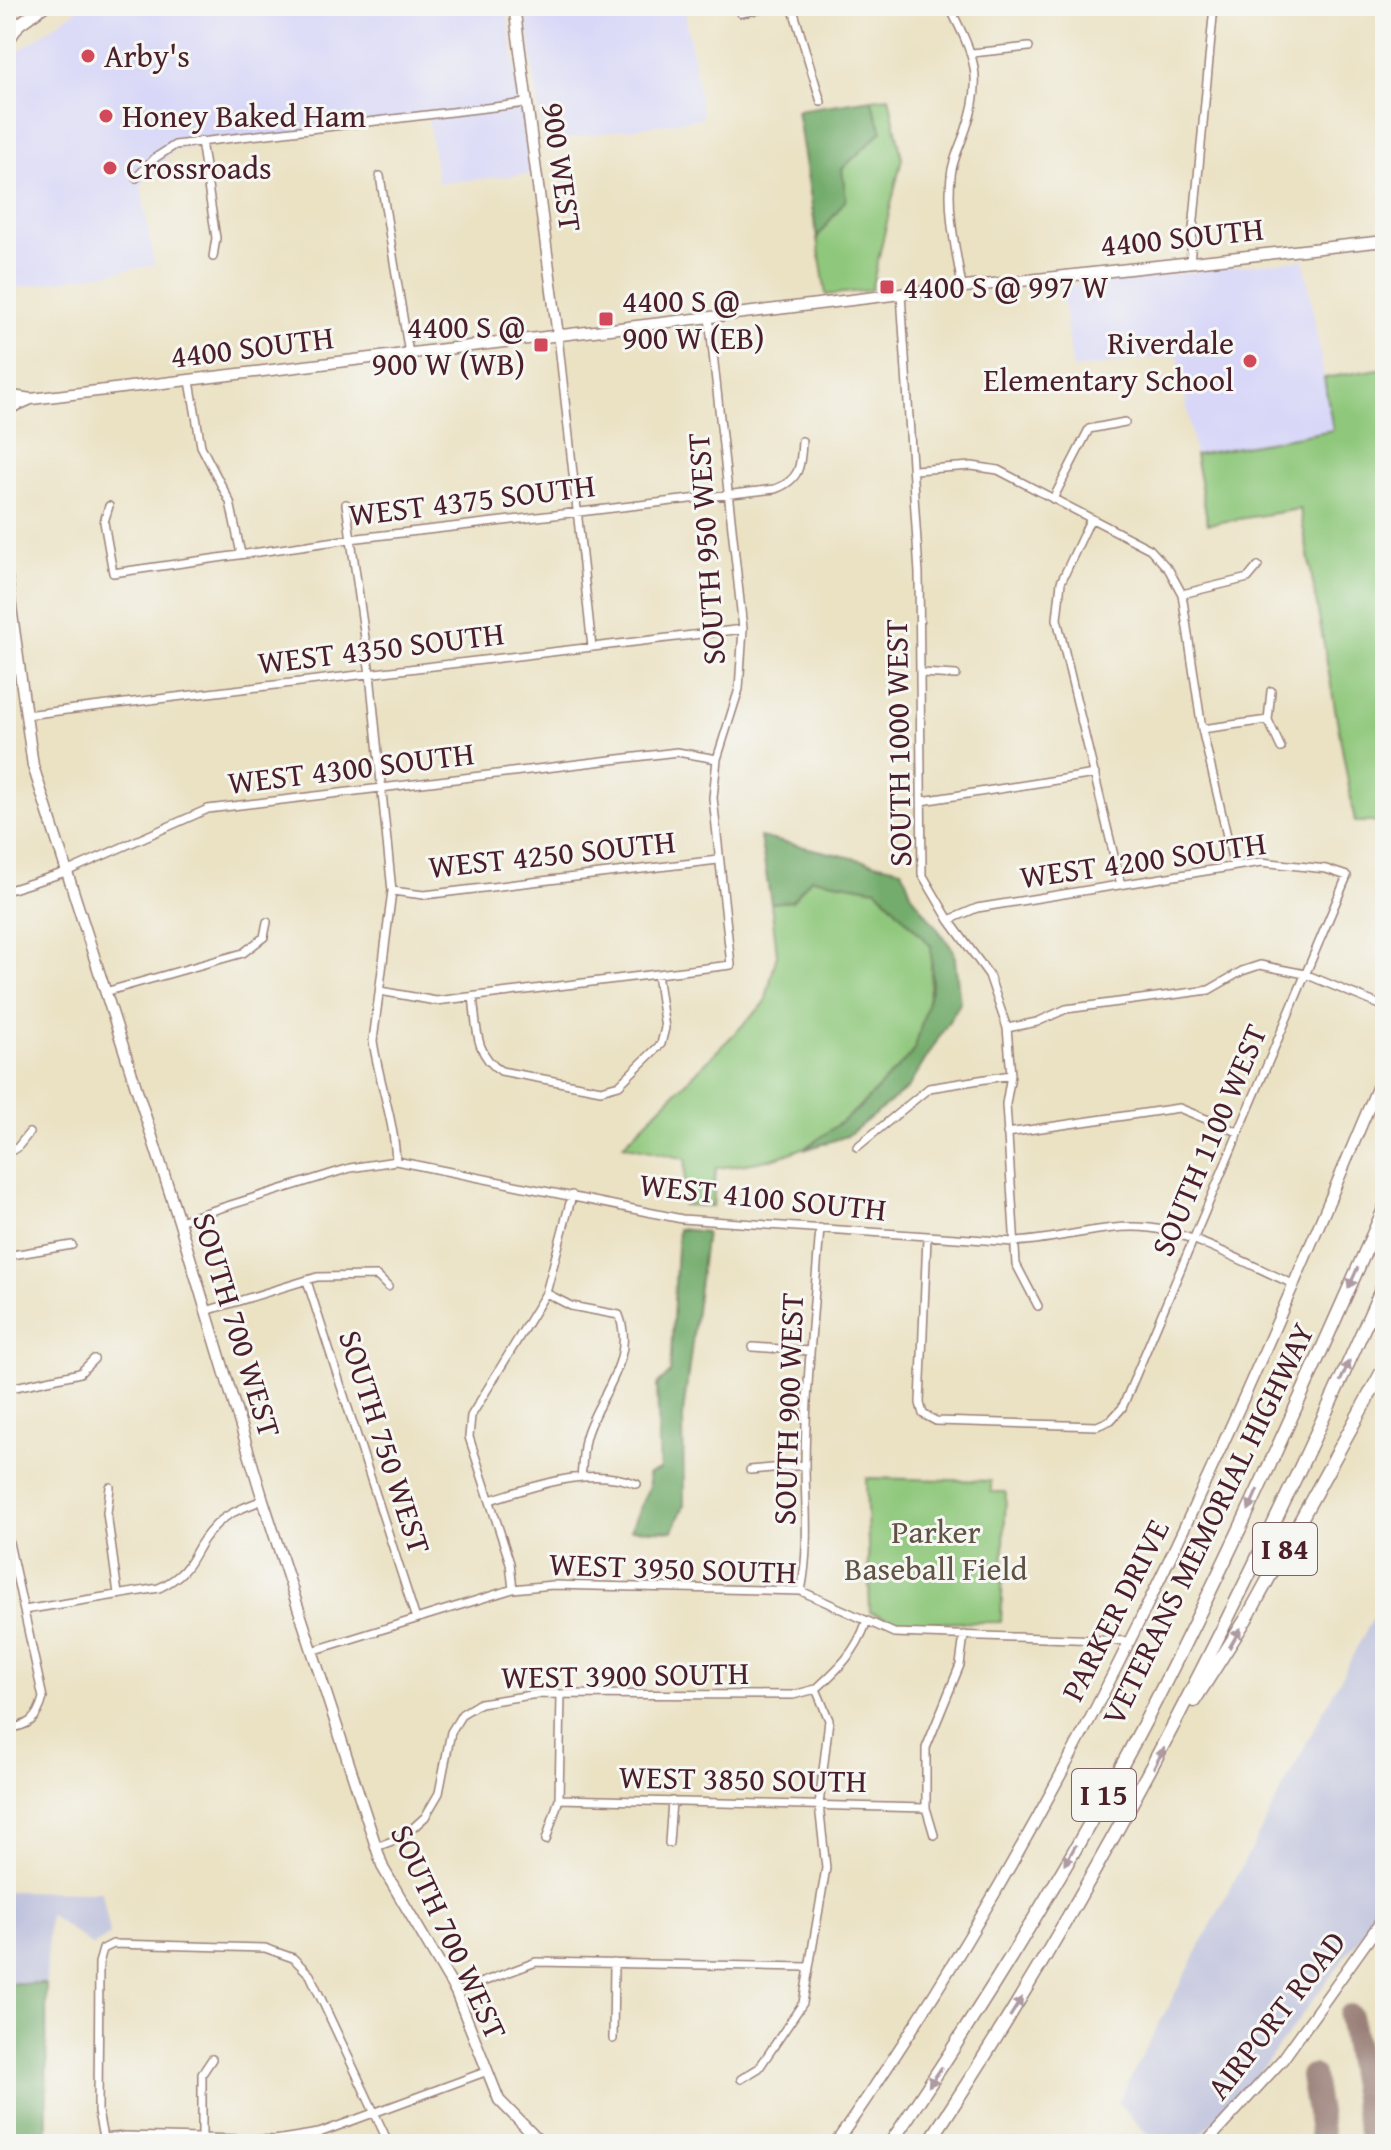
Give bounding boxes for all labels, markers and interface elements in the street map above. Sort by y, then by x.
place label: Arby's [104,32,190,79]
marker: Arby's [79,47,97,65]
place label: Honey Baked Ham [122,92,366,139]
street label: 900 WEST [530,99,595,235]
marker: Honey Baked Ham [97,107,115,125]
place label: Crossroads [126,144,272,191]
marker: Crossroads [101,159,119,177]
street label: 4400 SOUTH [1098,205,1266,268]
place label: 4400 S @ 997 W [903,263,1108,310]
place label: 4400 S @ 900 W (EB) [622,277,764,361]
marker: 4400 S @ 997 W [878,278,896,296]
place label: 4400 S @ 900 W (WB) [372,303,525,387]
marker: 4400 S @ 900 W (EB) [597,310,615,328]
street label: 4400 SOUTH [168,313,336,380]
place label: Riverdale Elementary School [983,319,1234,403]
marker: 4400 S @ 900 W (WB) [532,336,550,354]
marker: Riverdale Elementary School [1241,352,1259,370]
street label: SOUTH 950 WEST [674,431,737,667]
street label: WEST 4375 SOUTH [346,461,598,538]
street label: WEST 4350 SOUTH [255,609,507,686]
street label: SOUTH 1000 WEST [872,619,923,867]
street label: WEST 4300 SOUTH [225,729,477,806]
street label: WEST 4250 SOUTH [426,817,678,890]
street label: WEST 4200 SOUTH [1017,819,1269,900]
street label: SOUTH 1100 WEST [1138,1016,1279,1263]
street label: WEST 4100 SOUTH [637,1160,889,1233]
street label: SOUTH 700 WEST [181,1207,294,1443]
one-way arrow [1347,1266,1360,1290]
street label: SOUTH 900 WEST [760,1292,815,1526]
street label: VETERANS MEMORIAL HIGHWAY [1089,1314,1326,1733]
street label: SOUTH 750 WEST [327,1324,444,1560]
one-way arrow [1339,1360,1352,1383]
one-way arrow [1246,1488,1260,1511]
park label: Parker Baseball Field [844,1508,1028,1592]
street label: PARKER DRIVE [1049,1511,1181,1709]
road number: I 84 [1253,1523,1317,1575]
street label: WEST 3950 SOUTH [548,1540,798,1595]
one-way arrow [1228,1627,1242,1649]
street label: WEST 3900 SOUTH [501,1649,749,1700]
one-way arrow [1152,1746,1166,1769]
street label: WEST 3850 SOUTH [619,1753,867,1804]
road number: I 15 [1072,1769,1136,1821]
street label: SOUTH 700 WEST [379,1816,520,2047]
one-way arrow [1063,1844,1077,1866]
street label: AIRPORT ROAD [1195,1920,1357,2109]
one-way arrow [1008,1997,1023,2018]
one-way arrow [928,2067,943,2088]

